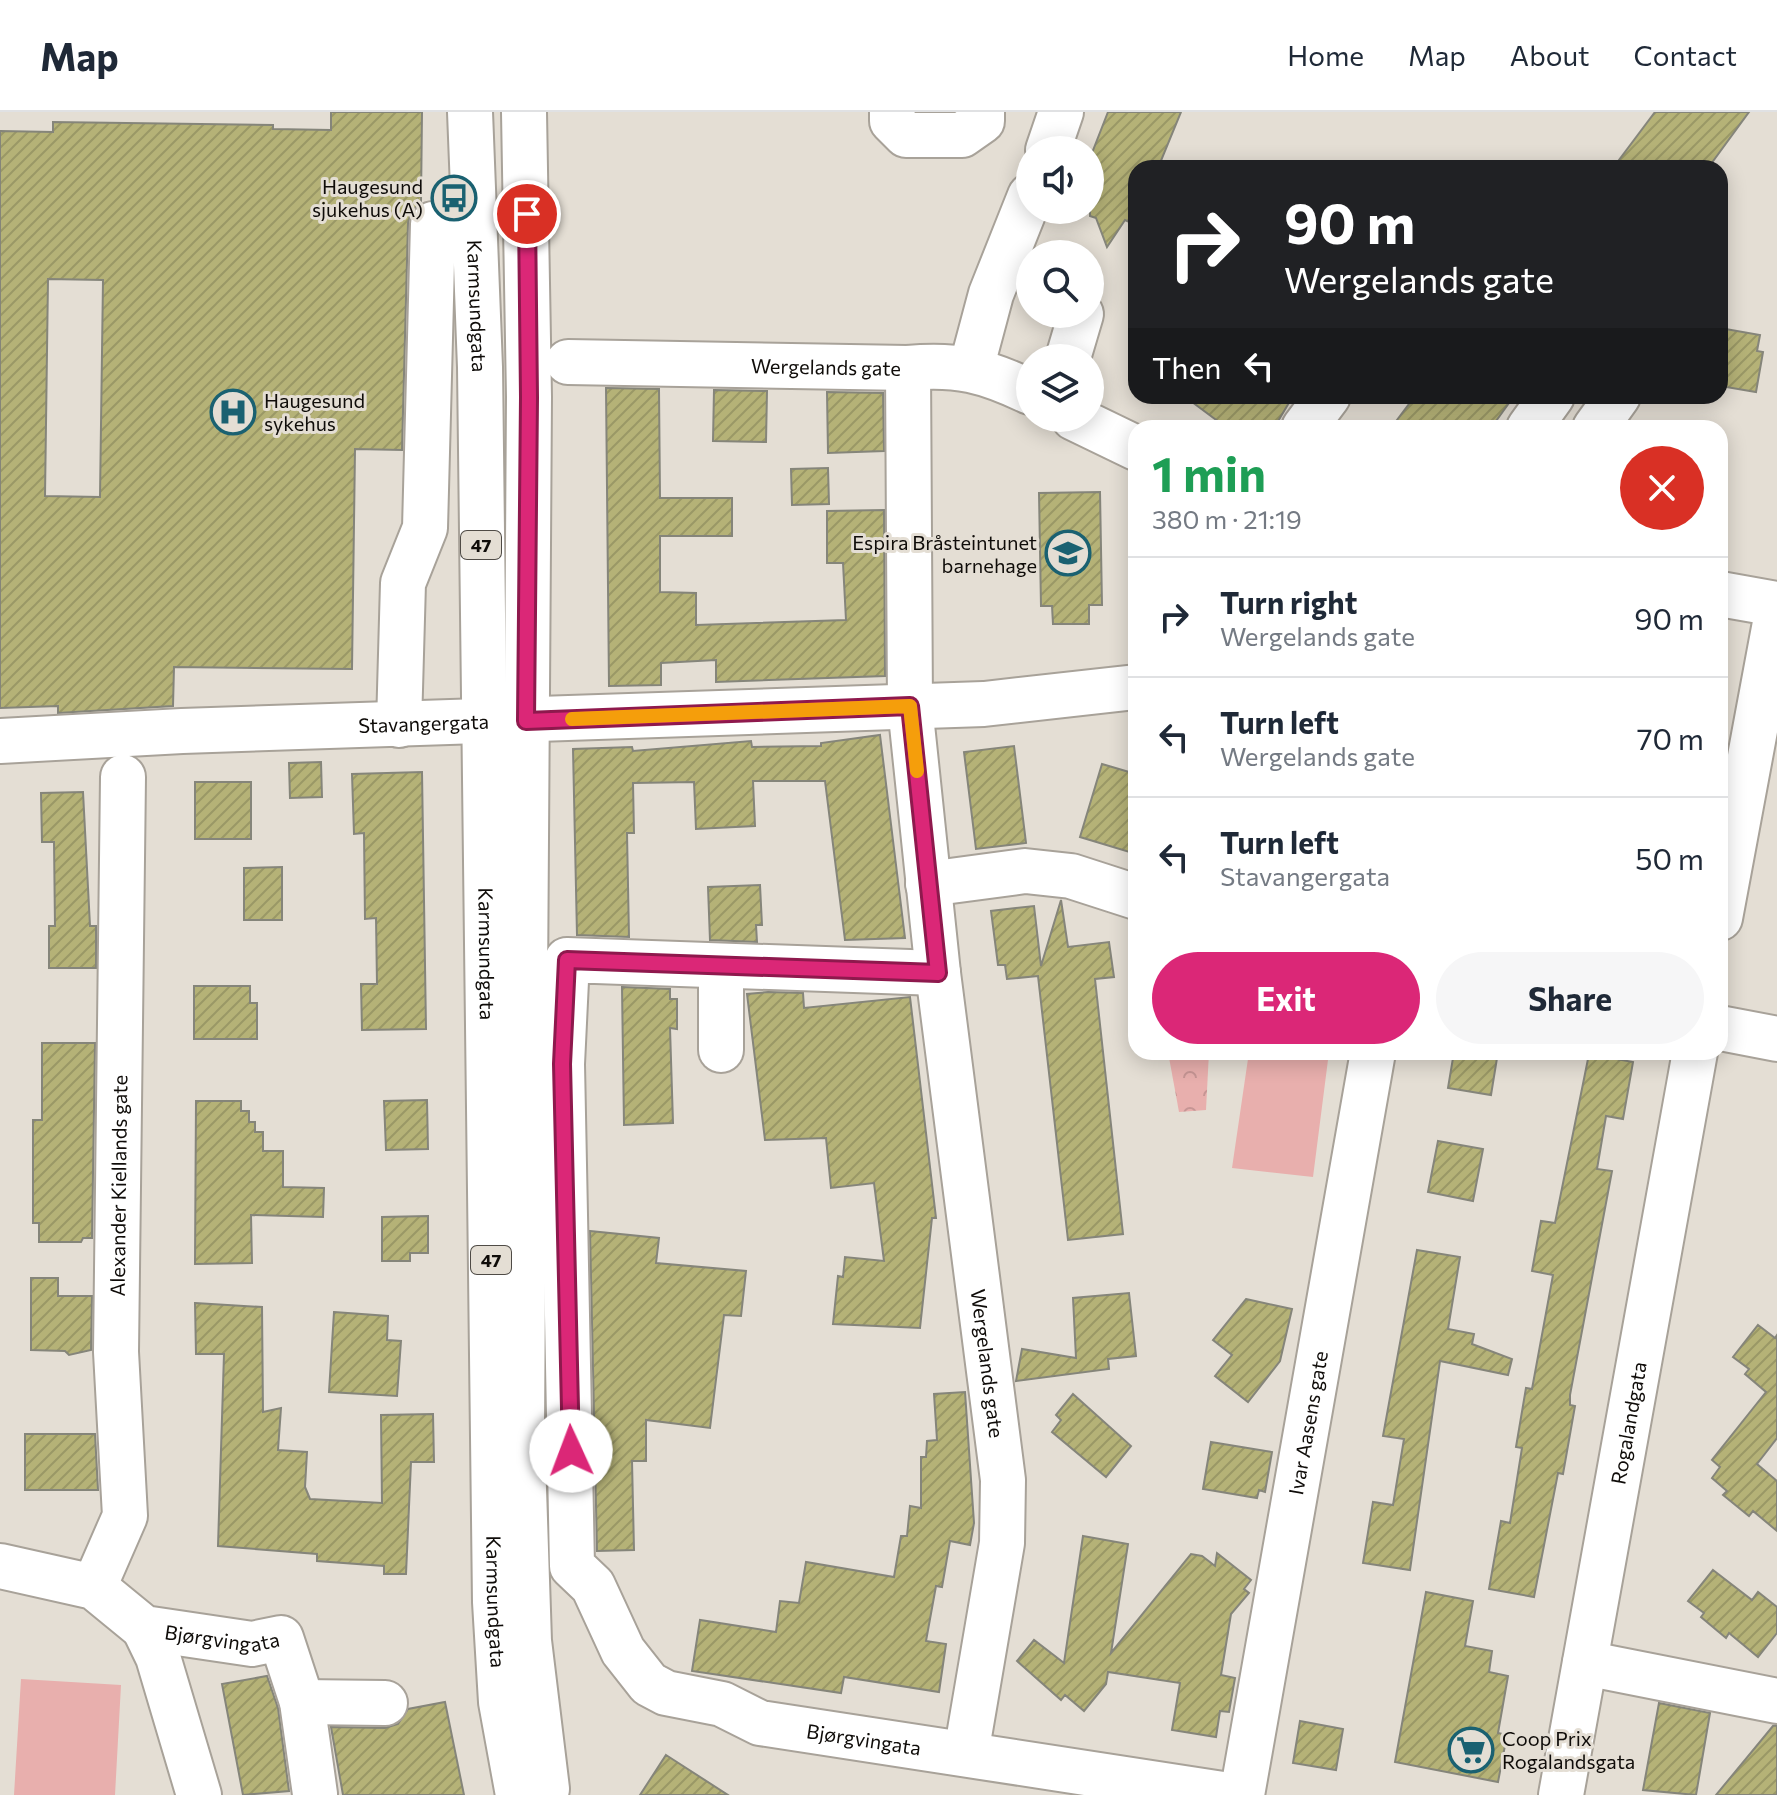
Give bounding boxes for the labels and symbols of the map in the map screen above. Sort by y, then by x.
place label: Haugesund sjukehus (A) [312,174,423,221]
bus stop icon: Haugesund sjukehus (A) [430,174,478,222]
pin [493,180,561,248]
street label: Karmsundgata [463,239,492,373]
street label: Wergelands gate [751,353,901,380]
hospital icon: Haugesund sykehus [209,388,257,436]
place label: Haugesund sykehus [264,388,365,435]
school or university icon: Espira Bråsteintunet barnehage [1044,529,1092,577]
place label: Espira Bråsteintunet barnehage [852,530,1037,577]
road number: 47 [461,531,501,559]
street label: Stavangergata [358,709,489,737]
street label: Karmsundgata [474,887,500,1020]
street label: Alexander Kiellands gate [105,1075,131,1297]
road number: 47 [471,1246,511,1274]
street label: Wergelands gate [967,1287,1009,1439]
street label: Ivar Aasens gate [1283,1349,1332,1497]
street label: Rogalandgata [1605,1360,1651,1486]
position arrow [529,1409,613,1493]
street label: Karmsundgata [482,1535,511,1669]
street label: Bjørgvingata [163,1619,281,1656]
street label: Bjørgvingata [805,1718,923,1760]
supermarket icon: Coop Prix Rogalandsgata [1447,1726,1495,1774]
place label: Coop Prix Rogalandsgata [1502,1726,1635,1773]

